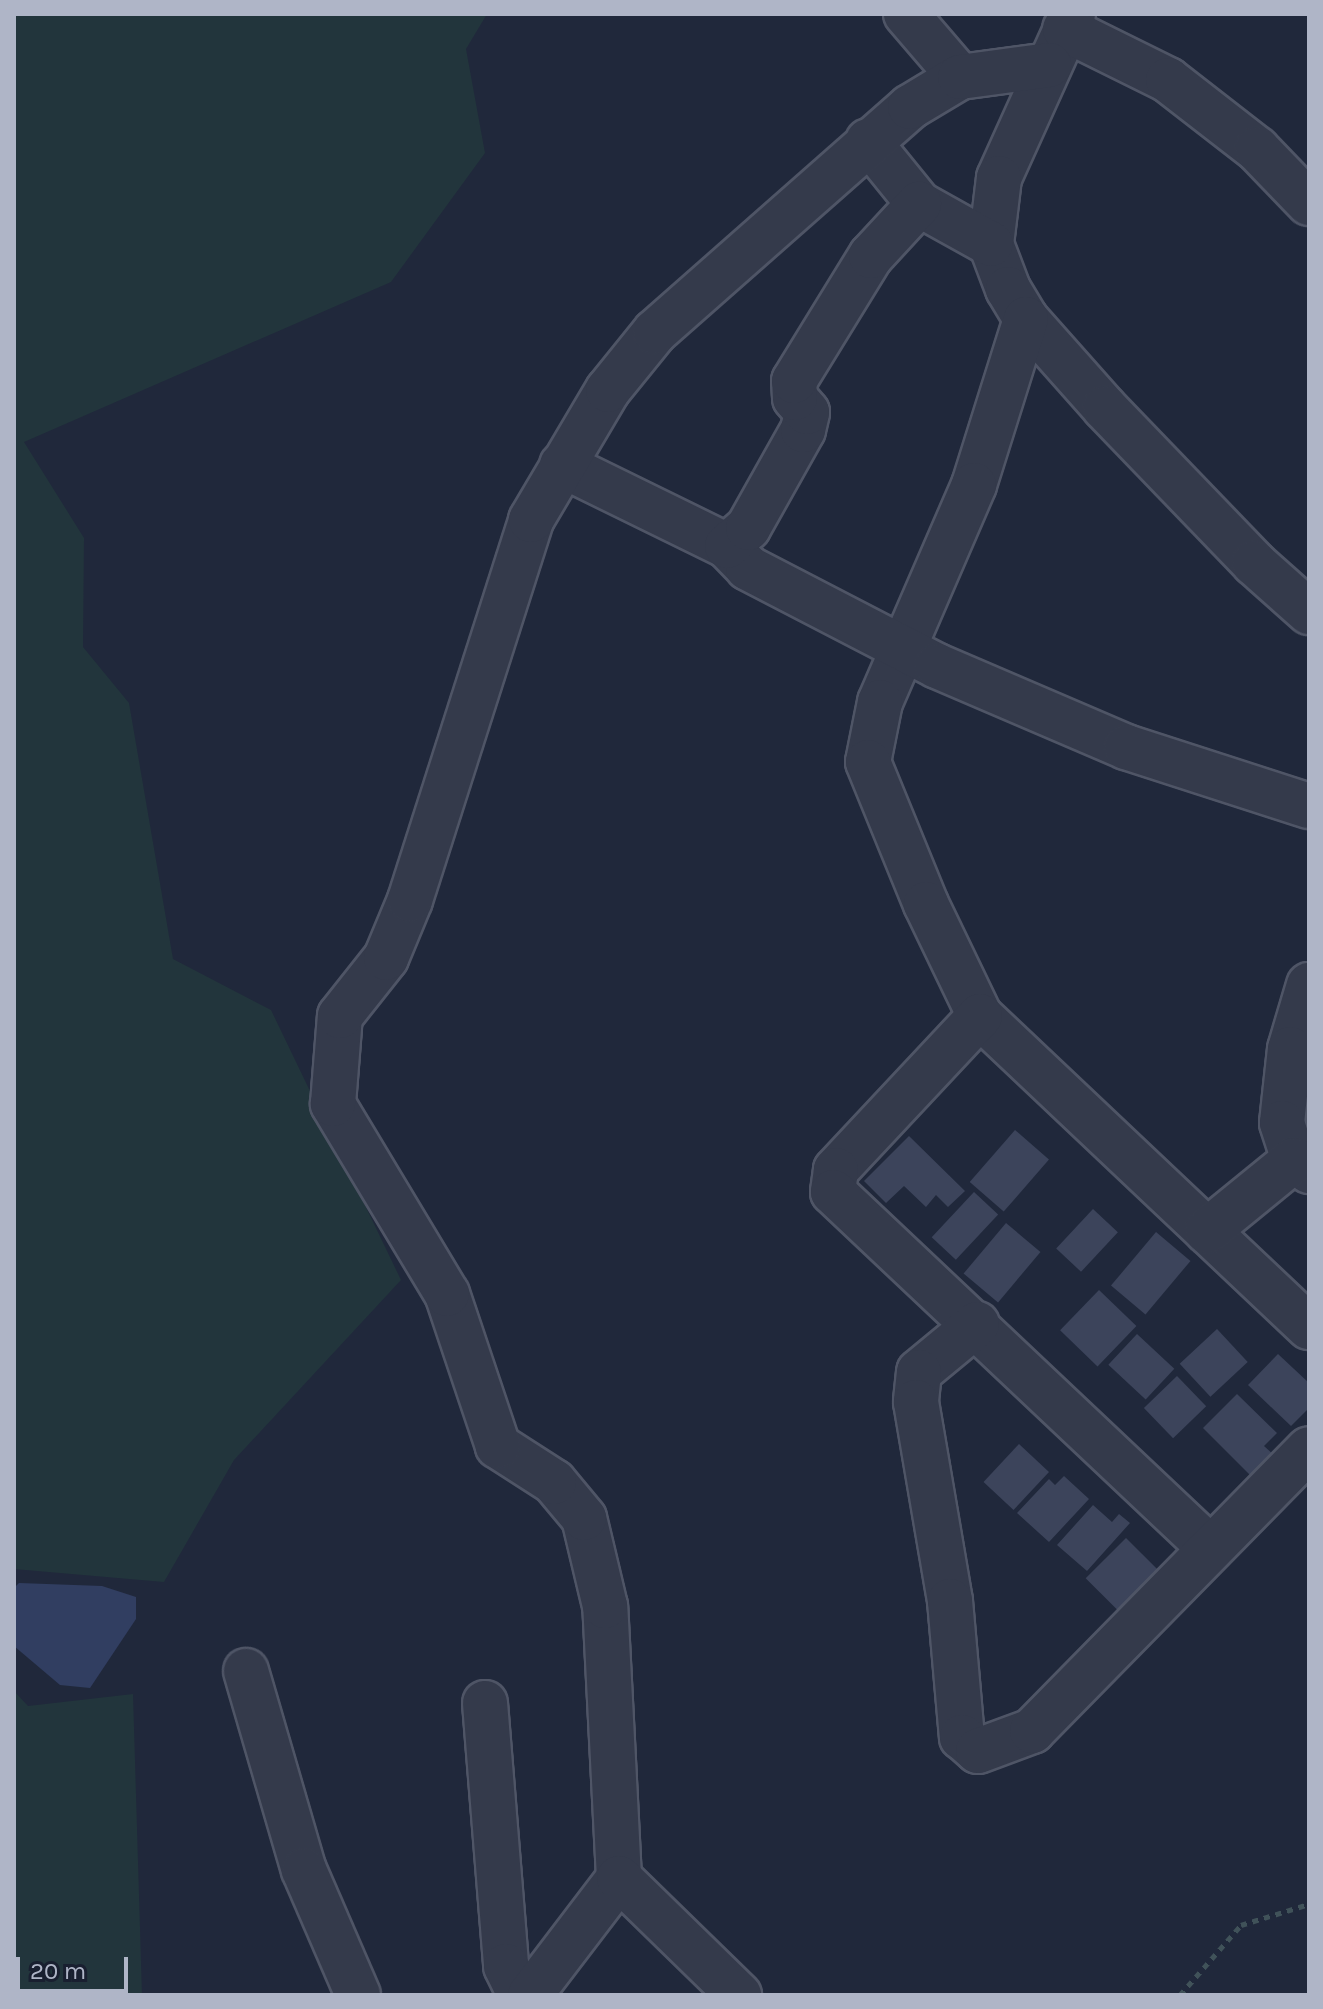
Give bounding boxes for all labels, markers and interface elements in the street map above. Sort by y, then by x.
scale bar [20,1941,132,1991]
text: 20 m [30,1957,86,1985]

